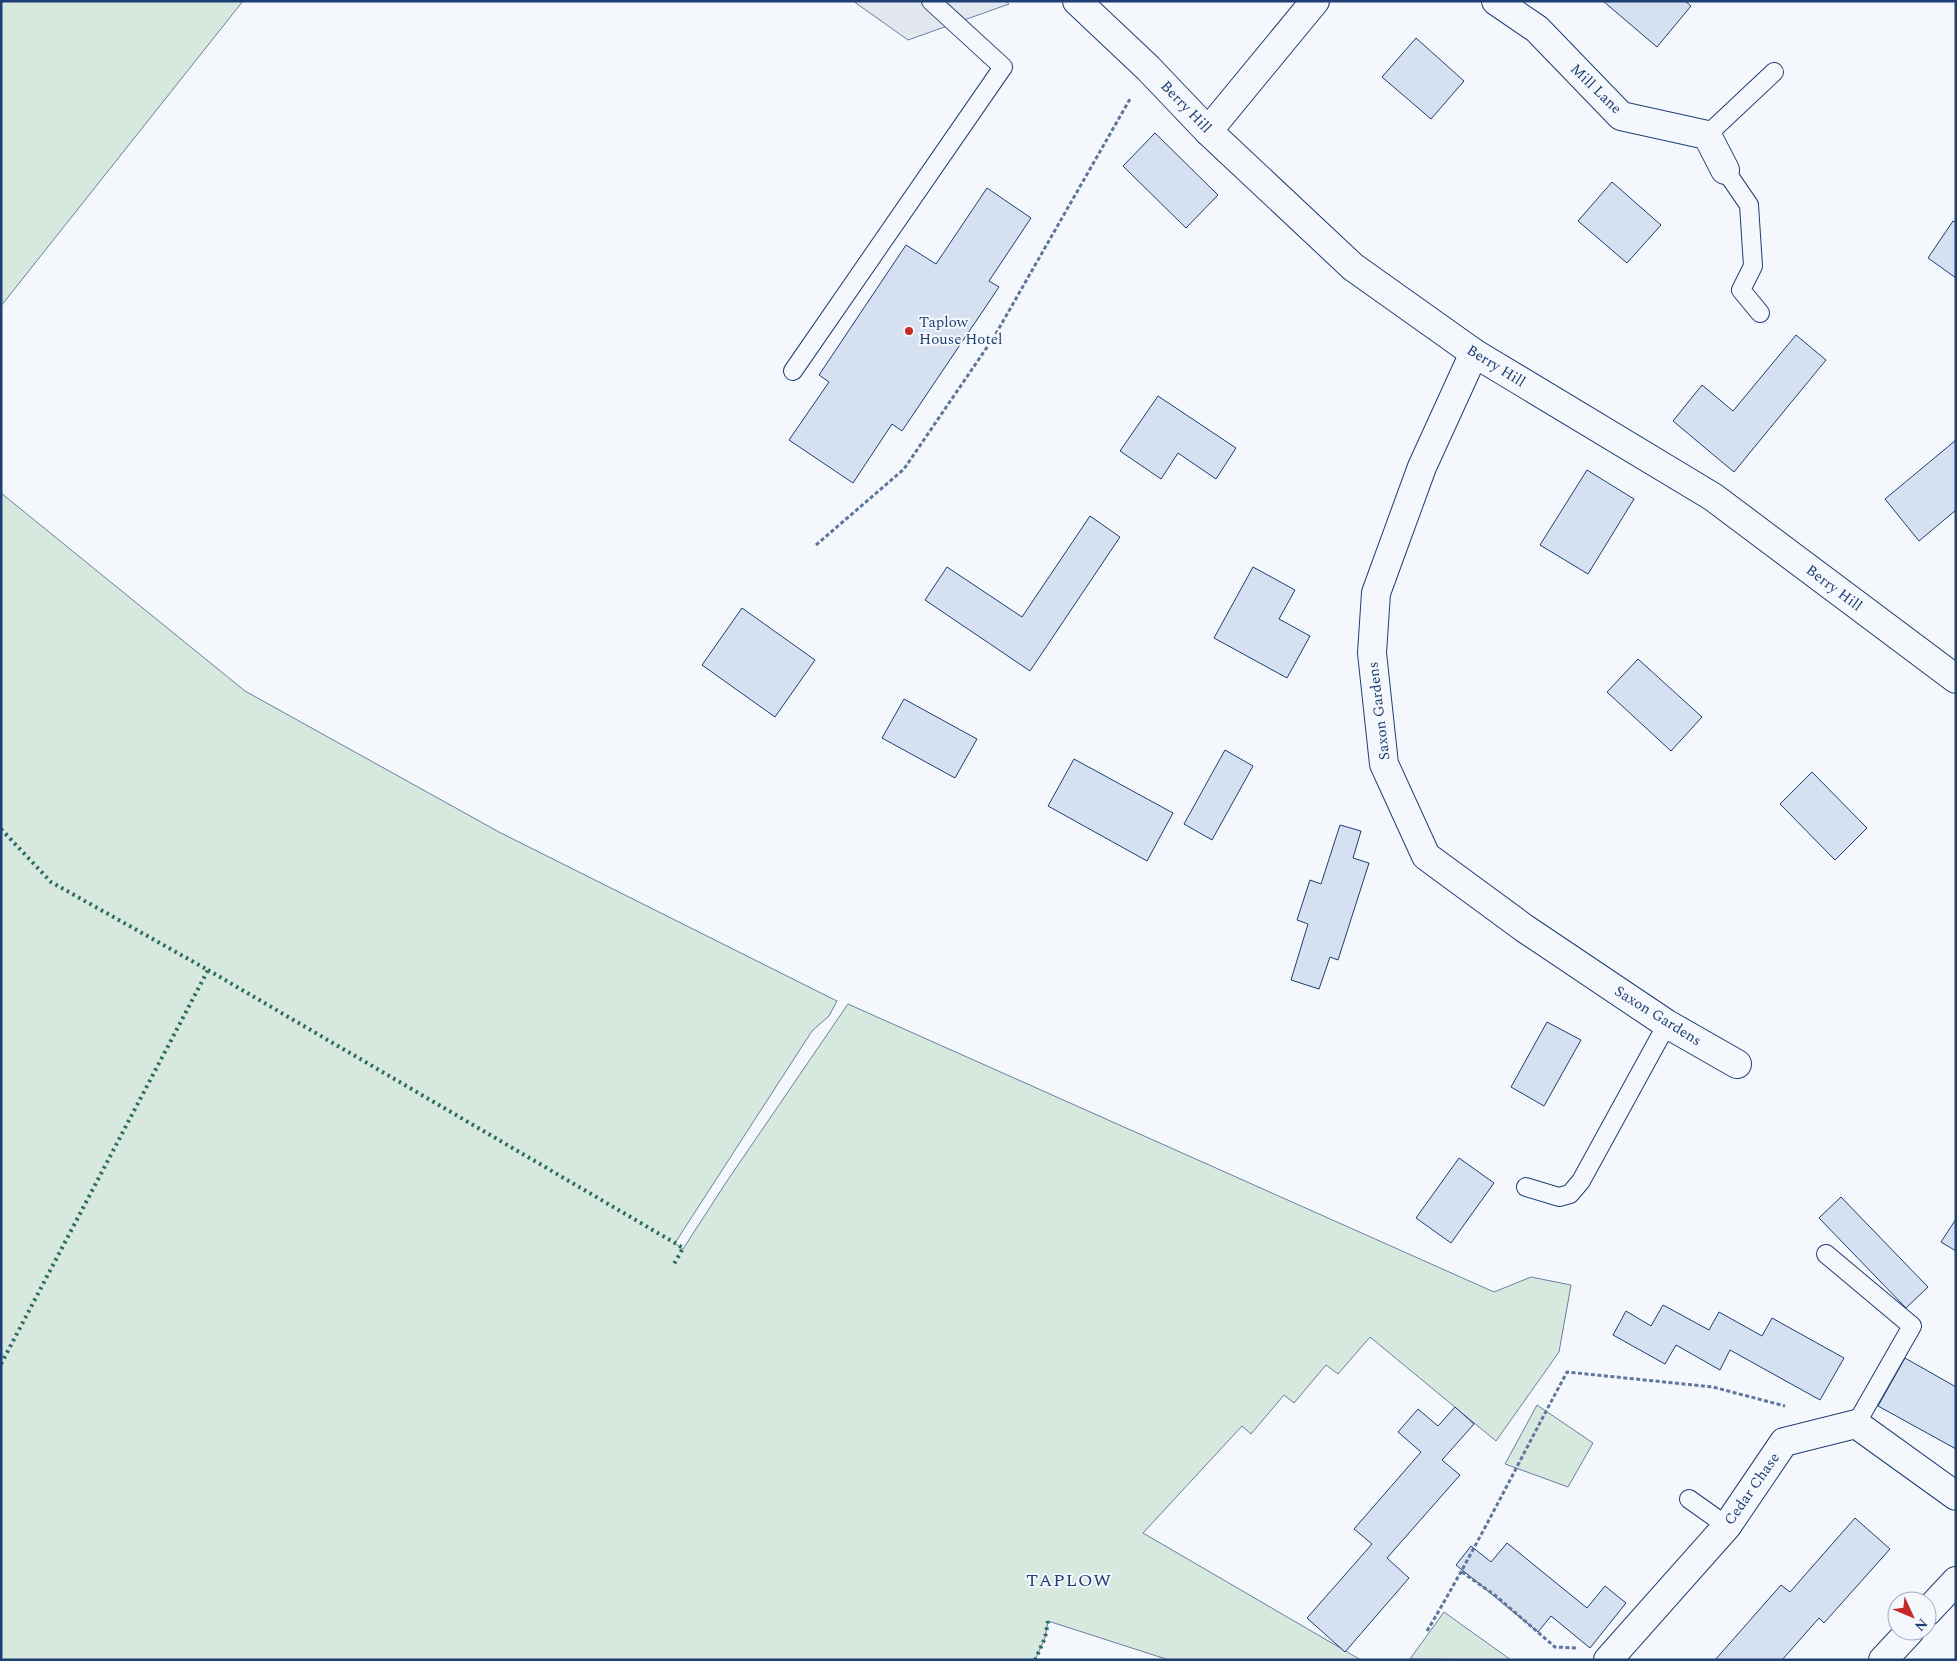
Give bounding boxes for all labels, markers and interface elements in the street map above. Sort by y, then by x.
street label: Mill Lane [1565,58,1627,120]
street label: Berry Hill [1155,75,1217,139]
place label: Taplow House Hotel [919,311,1002,351]
marker: Taplow House Hotel [903,325,915,337]
street label: Berry Hill [1462,339,1530,393]
street label: Berry Hill [1801,559,1867,617]
street label: Saxon Gardens [1362,660,1396,762]
street label: Saxon Gardens [1610,980,1706,1052]
street label: Cedar Chase [1718,1448,1786,1530]
district label: TAPLOW [1026,1567,1112,1594]
north arrow [1887,1591,1937,1641]
text: N [1909,1613,1933,1636]

